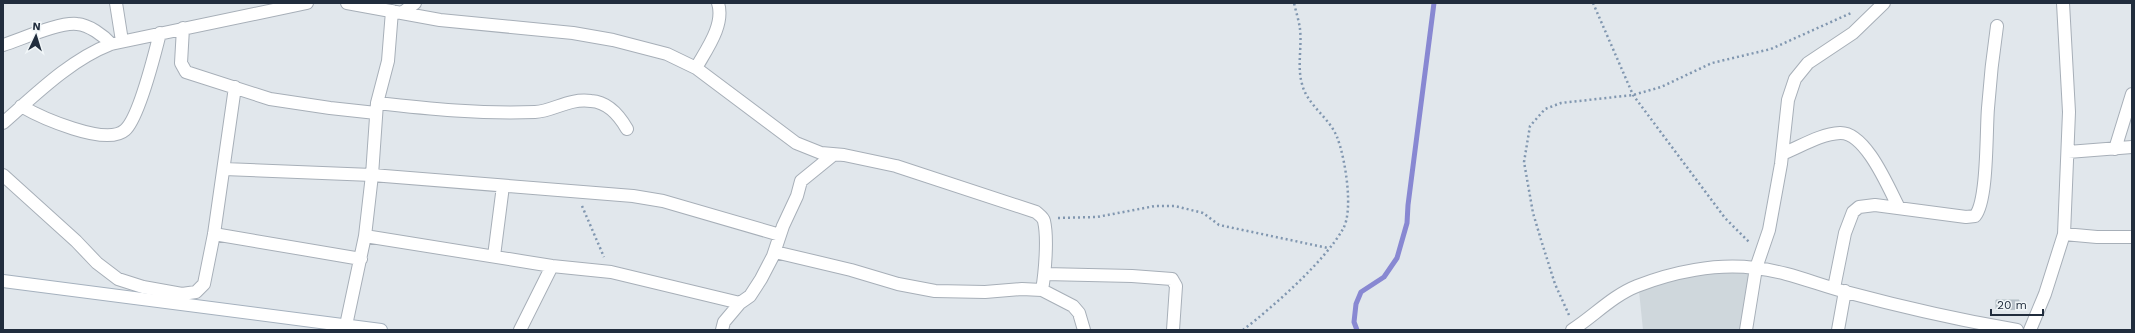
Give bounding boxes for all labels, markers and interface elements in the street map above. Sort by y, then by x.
north arrow [16,16,56,56]
text: N [32,20,41,33]
scale bar [1991,291,2043,317]
text: 20 m [1997,298,2027,312]

